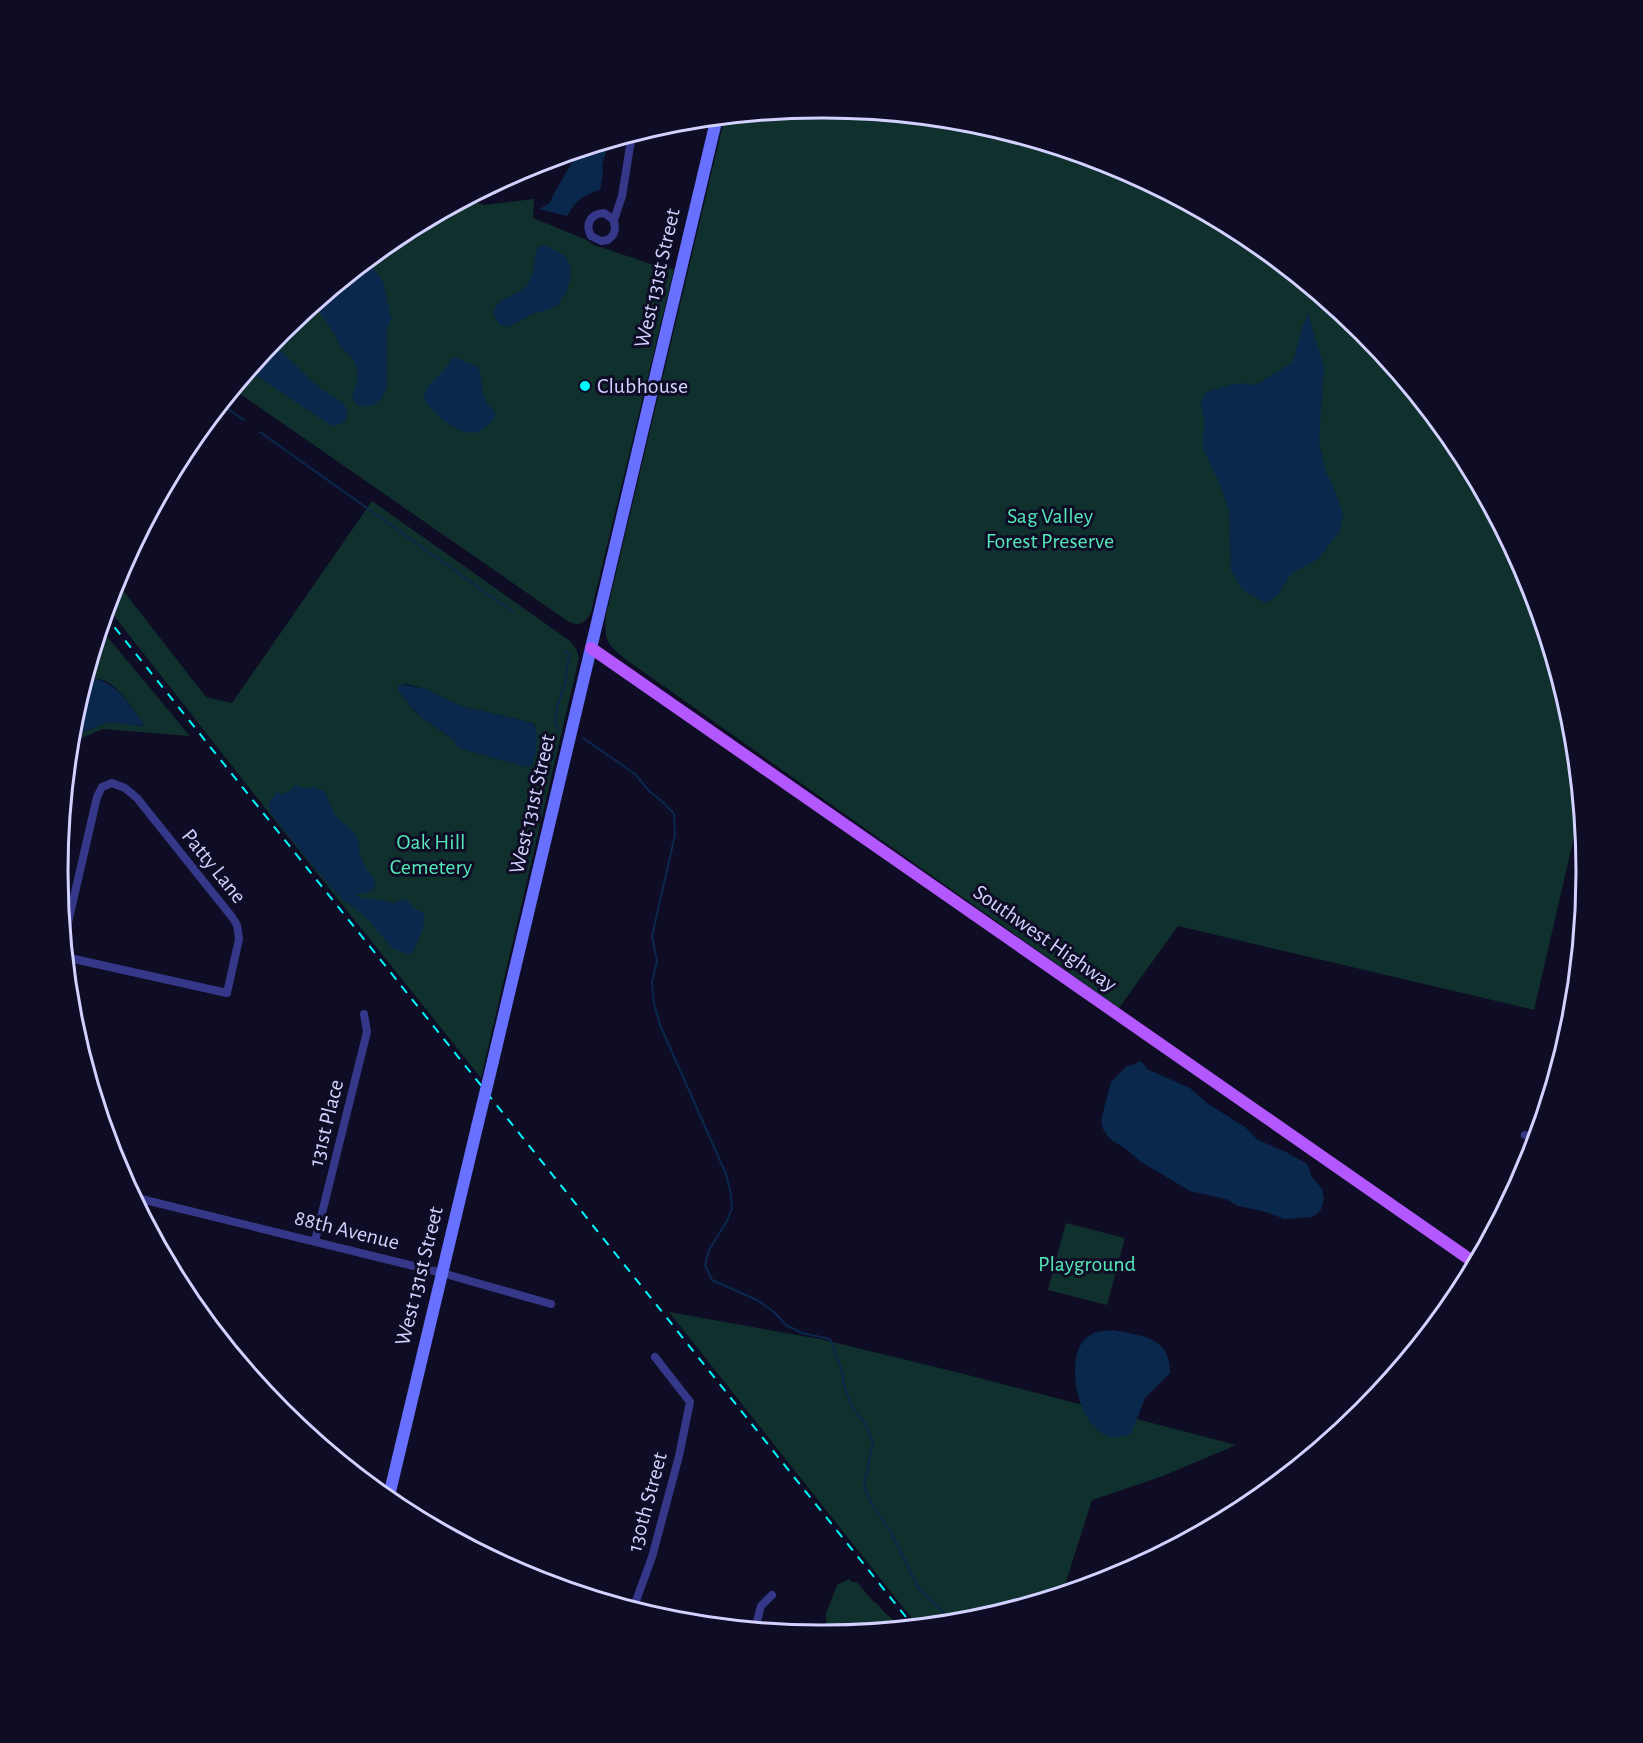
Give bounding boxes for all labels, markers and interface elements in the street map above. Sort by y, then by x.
street label: West 131st Street [630,206,684,350]
place label: Clubhouse [597,375,688,397]
marker: Clubhouse [578,379,592,393]
park label: Sag Valley Forest Preserve [986,505,1114,552]
street label: West 131st Street [505,732,559,876]
street label: Patty Lane [178,825,250,907]
park label: Oak Hill Cemetery [390,831,473,878]
street label: Southwest Highway [969,880,1121,996]
street label: 131st Place [305,1077,347,1169]
street label: West 131st Street [391,1204,447,1348]
street label: 88th Avenue [292,1206,402,1254]
park label: Playground [1038,1253,1136,1275]
street label: 130th Street [623,1450,671,1554]

